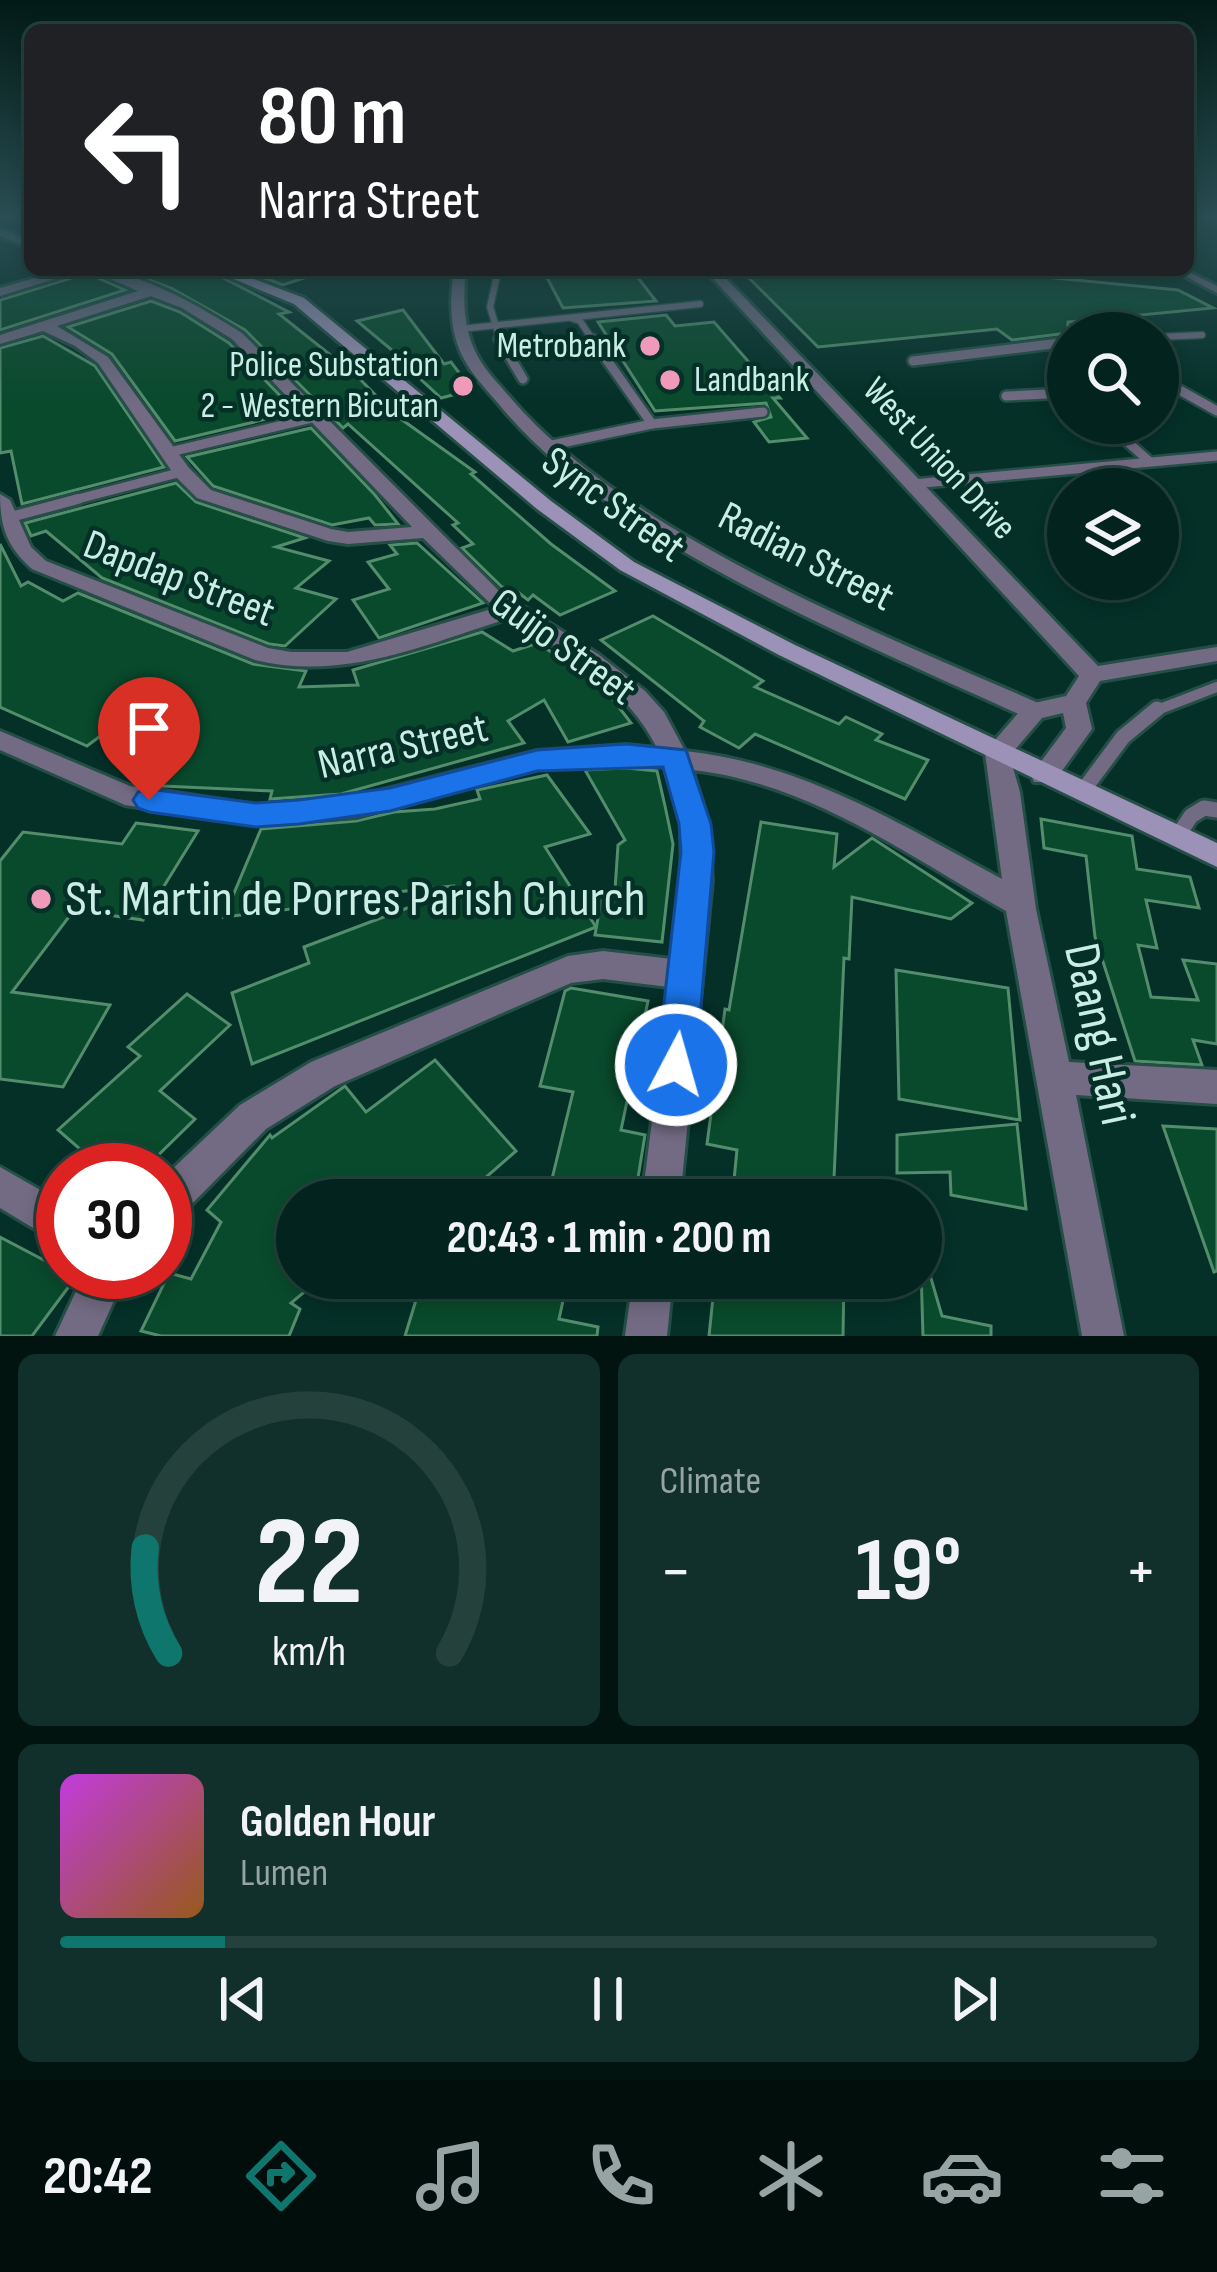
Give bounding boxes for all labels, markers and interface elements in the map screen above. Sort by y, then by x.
text: 80 m [258,67,406,168]
icon: left [60,72,216,228]
text: Narra Street [258,169,480,234]
map controls [1047,312,1179,600]
button: search [1047,312,1179,444]
place label: Metrobank [497,325,626,368]
marker: Metrobank [637,333,663,359]
place label: Police Substation 2 - Western Bicutan [200,344,439,428]
place label: Landbank [694,359,810,402]
marker: Landbank [657,367,683,393]
street label: West Union Drive [853,369,1025,549]
marker: Police Substation 2 - Western Bicutan [450,373,476,399]
street label: Sync Street [532,436,694,574]
button: layers [1047,468,1179,600]
street label: Radian Street [710,491,902,623]
street label: Dapdap Street [76,519,282,639]
street label: Guijo Street [481,577,645,717]
pin [98,677,200,800]
icon: arrive [116,695,182,761]
street label: Narra Street [313,703,493,791]
place label: St. Martin de Porres Parish Church [65,869,646,930]
marker: St. Martin de Porres Parish Church [28,886,54,912]
street label: Daang Hari [1050,938,1148,1130]
position arrow [613,1002,739,1128]
speed limit sign: 30 [36,1143,192,1299]
text: 20:43 · 1 min · 200 m [447,1211,771,1266]
text: Climate [660,1458,761,1505]
text: 22 [254,1490,363,1639]
text: 19° [855,1518,961,1626]
text: − [660,1533,692,1612]
text: + [1125,1533,1157,1612]
text: km/h [272,1626,346,1678]
text: Golden Hour [240,1795,435,1850]
text: Lumen [240,1850,328,1897]
icon: previous [210,1966,276,2032]
icon: pause [575,1966,641,2032]
icon: next [941,1966,1007,2032]
icon: directions [239,2134,323,2218]
icon: music [409,2134,493,2218]
icon: phone [579,2134,663,2218]
icon: climate [749,2134,833,2218]
icon: car [920,2134,1004,2218]
icon: filters [1090,2134,1174,2218]
text: 20:42 [43,2144,153,2209]

